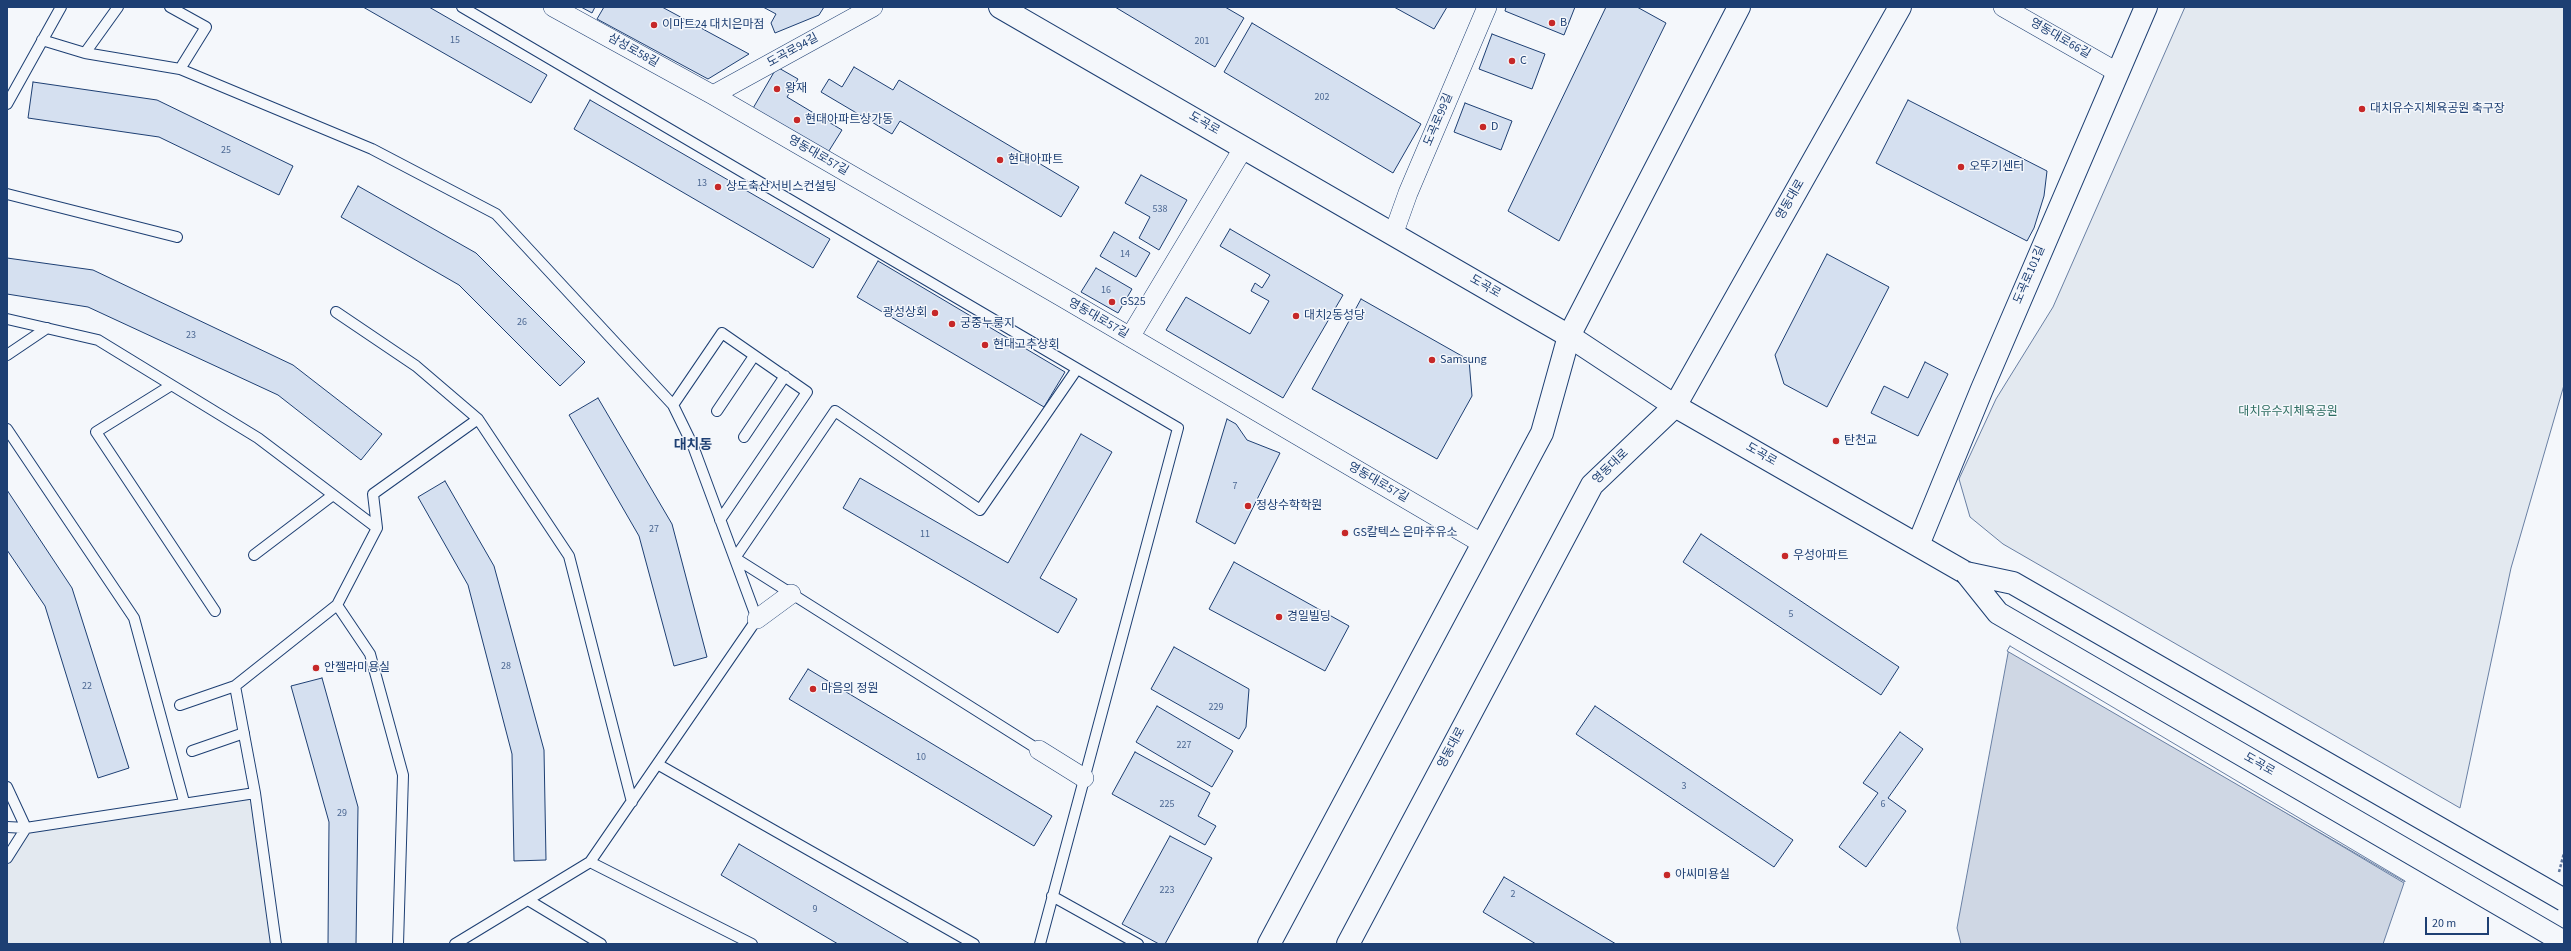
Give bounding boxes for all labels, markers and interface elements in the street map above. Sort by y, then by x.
place label: B [1560,16,1567,30]
street label: 영동대로66길 [2027,16,2093,62]
place label: 이마트24 대치은마점 [662,18,765,32]
marker: B [1547,18,1557,28]
marker: 이마트24 대치은마점 [649,20,659,30]
street label: 삼성로58길 [605,31,661,71]
street label: 도곡로94길 [765,31,821,71]
house number: 15 [450,35,460,47]
house number: 201 [1195,36,1209,48]
place label: C [1520,54,1527,68]
marker: C [1507,56,1517,66]
place label: 왕재 [785,82,807,96]
marker: 왕재 [772,84,782,94]
street label: 도곡로99길 [1421,91,1457,149]
house number: 202 [1315,92,1329,104]
place label: 대치유수지체육공원 축구장 [2370,102,2505,116]
marker: 대치유수지체육공원 축구장 [2357,104,2367,114]
street label: 도곡로 [1186,109,1222,139]
place label: 현대아파트상가동 [805,113,893,127]
marker: 현대아파트상가동 [792,115,802,125]
place label: D [1491,120,1498,134]
marker: D [1478,122,1488,132]
street label: 영동대로57길 [785,133,851,179]
house number: 25 [221,145,231,157]
place label: 현대아파트 [1008,153,1063,167]
marker: 현대아파트 [995,155,1005,165]
place label: 오뚜기센터 [1969,160,2024,174]
marker: 오뚜기센터 [1956,162,1966,172]
street label: 영동대로 [1774,177,1808,223]
house number: 13 [697,178,707,190]
place label: 상도축산서비스컨설팅 [726,180,836,194]
marker: 상도축산서비스컨설팅 [713,182,723,192]
house number: 538 [1153,204,1167,216]
street label: 도곡로101길 [2011,244,2049,306]
house number: 14 [1120,249,1130,261]
street label: 도곡로 [1467,272,1503,302]
house number: 16 [1101,285,1111,297]
place label: GS25 [1120,295,1146,309]
street label: 영동대로57길 [1065,296,1131,342]
marker: GS25 [1107,297,1117,307]
place label: 광성상회 [883,306,927,320]
marker: 광성상회 [930,308,940,318]
place label: 대치2동성당 [1304,309,1365,323]
marker: 대치2동성당 [1291,311,1301,321]
house number: 26 [517,317,527,329]
place label: 궁중누룽지 [960,317,1015,331]
marker: 궁중누룽지 [947,319,957,329]
house number: 23 [186,330,196,342]
place label: 현대고추상회 [993,338,1059,352]
marker: 현대고추상회 [980,340,990,350]
place label: Samsung [1440,353,1487,367]
marker: Samsung [1427,355,1437,365]
park label: 대치유수지체육공원 [2238,405,2338,419]
place label: 탄천교 [1844,434,1877,448]
marker: 탄천교 [1831,436,1841,446]
district label: 대치동 [674,438,712,454]
street label: 도곡로 [1743,440,1779,470]
street label: 영동대로 [1590,446,1632,488]
street label: 영동대로57길 [1345,460,1411,506]
house number: 7 [1233,481,1237,493]
place label: 정상수학학원 [1256,499,1322,513]
marker: 정상수학학원 [1243,501,1253,511]
house number: 27 [649,524,659,536]
place label: GS칼텍스 은마주유소 [1353,526,1458,540]
marker: GS칼텍스 은마주유소 [1340,528,1350,538]
house number: 11 [920,529,930,541]
place label: 우성아파트 [1793,549,1848,563]
marker: 우성아파트 [1780,551,1790,561]
house number: 5 [1789,609,1793,621]
place label: 경일빌딩 [1287,610,1331,624]
marker: 경일빌딩 [1274,612,1284,622]
place label: 안젤라미용실 [324,661,390,675]
house number: 28 [501,661,511,673]
marker: 안젤라미용실 [311,663,321,673]
house number: 22 [82,681,92,693]
place label: 마음의 정원 [821,682,879,696]
marker: 마음의 정원 [808,684,818,694]
house number: 229 [1209,702,1223,714]
street label: 영동대로 [1435,725,1469,771]
house number: 227 [1177,740,1191,752]
street label: 도곡로 [2241,750,2277,780]
house number: 10 [916,752,926,764]
house number: 3 [1682,781,1686,793]
house number: 225 [1160,799,1174,811]
house number: 6 [1881,799,1885,811]
house number: 29 [337,808,347,820]
place label: 아씨미용실 [1675,868,1730,882]
marker: 아씨미용실 [1662,870,1672,880]
house number: 223 [1160,885,1174,897]
house number: 2 [1511,889,1515,901]
house number: 9 [813,904,817,916]
scale bar [2427,909,2491,935]
text: 20 m [2432,915,2456,932]

